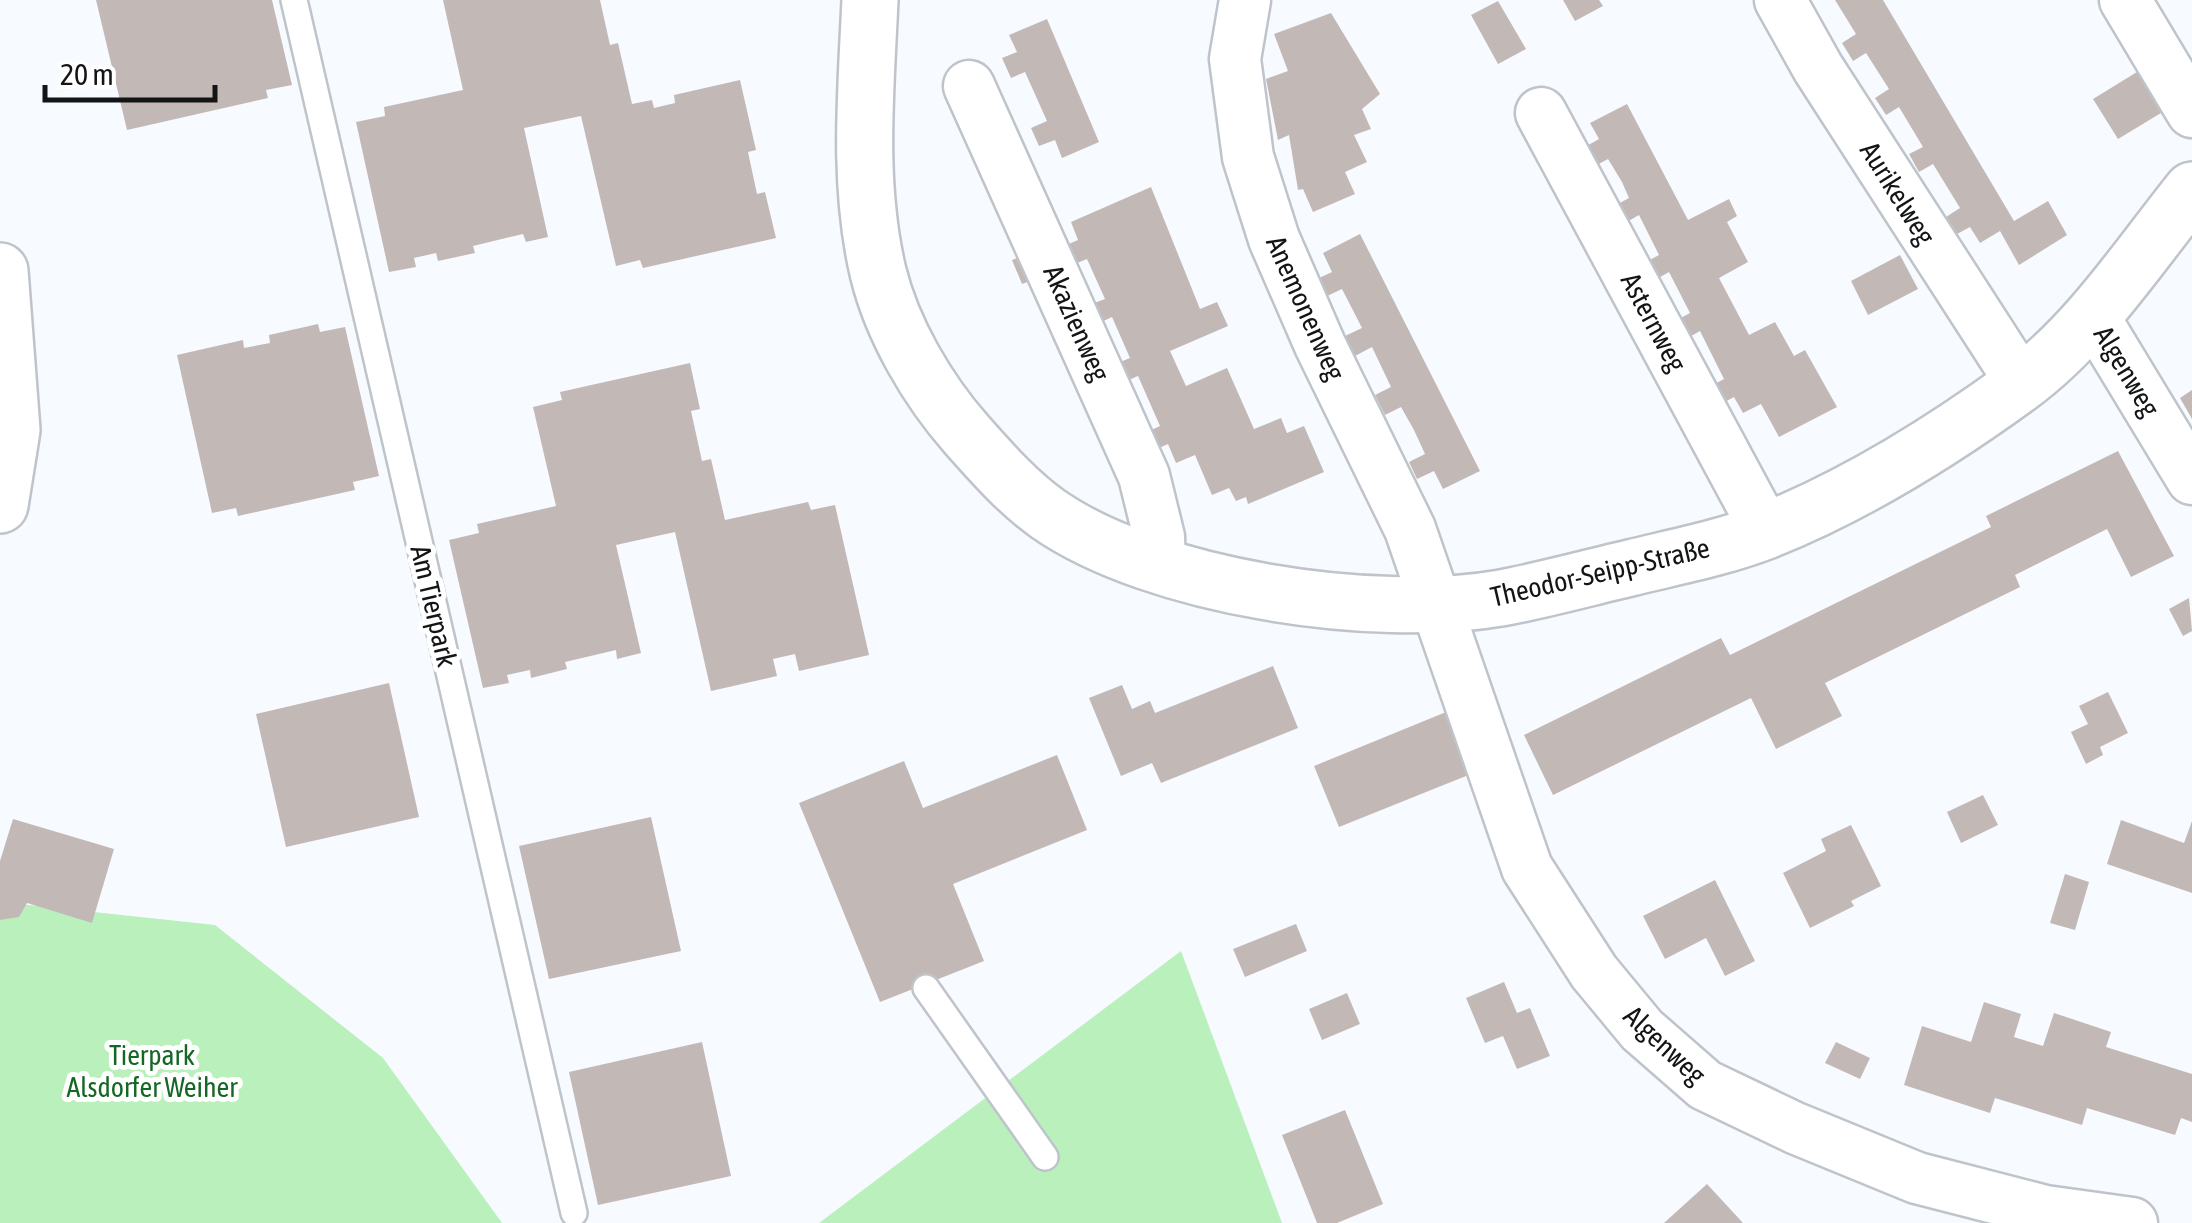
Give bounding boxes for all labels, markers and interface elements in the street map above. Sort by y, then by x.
scale bar [45,40,215,102]
text: 20 m [60,57,114,91]
street label: Aurikelweg [1854,136,1942,250]
street label: Anemonenweg [1260,231,1352,385]
street label: Akazienweg [1037,260,1117,386]
street label: Asternweg [1615,267,1693,377]
street label: Algenweg [2088,320,2166,422]
street label: Theodor-Seipp-Straße [1487,531,1713,613]
street label: Am Tierpark [404,542,464,670]
street label: Algenweg [1618,999,1712,1091]
park label: Tierpark Alsdorfer Weiher [66,1039,238,1103]

